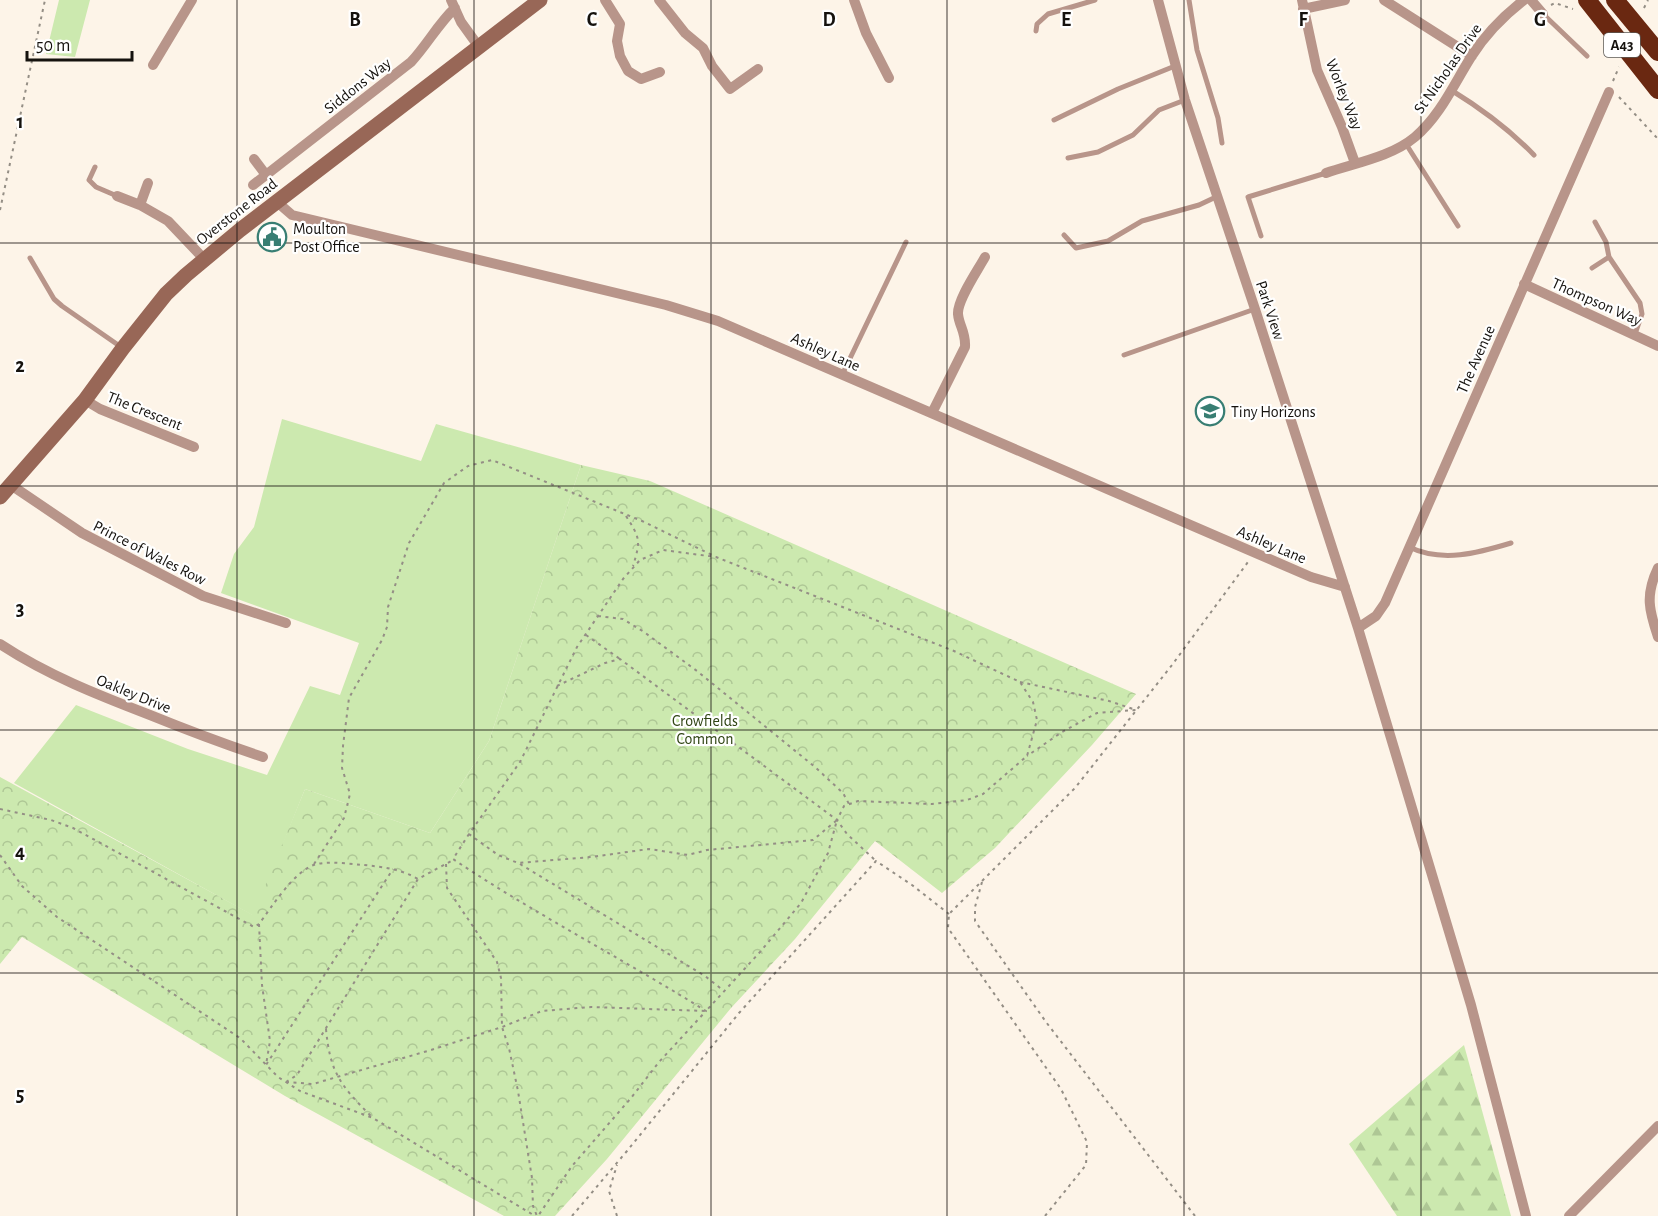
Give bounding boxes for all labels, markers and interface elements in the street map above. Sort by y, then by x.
text: B [349,10,361,30]
text: C [587,10,598,30]
text: D [822,10,836,30]
text: E [1061,10,1071,30]
text: F [1298,10,1308,30]
text: G [1534,10,1546,30]
street label: St Nicholas Drive [1411,21,1485,116]
scale bar [27,24,132,62]
road number: A43 [1604,33,1640,57]
text: 50 m [36,37,70,55]
street label: Siddons Way [321,55,395,117]
street label: Worley Way [1322,57,1366,133]
text: 1 [16,112,24,132]
street label: Overstone Road [193,175,280,248]
public building icon: Moulton Post Office [256,221,288,253]
place label: Moulton Post Office [293,221,360,255]
street label: Thompson Way [1549,275,1644,330]
street label: Park View [1253,279,1287,342]
street label: The Avenue [1454,323,1498,396]
street label: Ashley Lane [788,330,863,375]
text: 2 [15,356,25,376]
street label: The Crescent [105,389,184,433]
school or university icon: Tiny Horizons [1194,395,1226,427]
place label: Tiny Horizons [1231,404,1316,421]
street label: Prince of Wales Row [91,518,209,588]
street label: Ashley Lane [1234,523,1309,568]
text: 3 [16,599,24,619]
street label: Oakley Drive [94,672,173,717]
park label: Crowfields Common [672,713,738,747]
text: 4 [15,842,25,862]
text: 5 [16,1085,24,1105]

